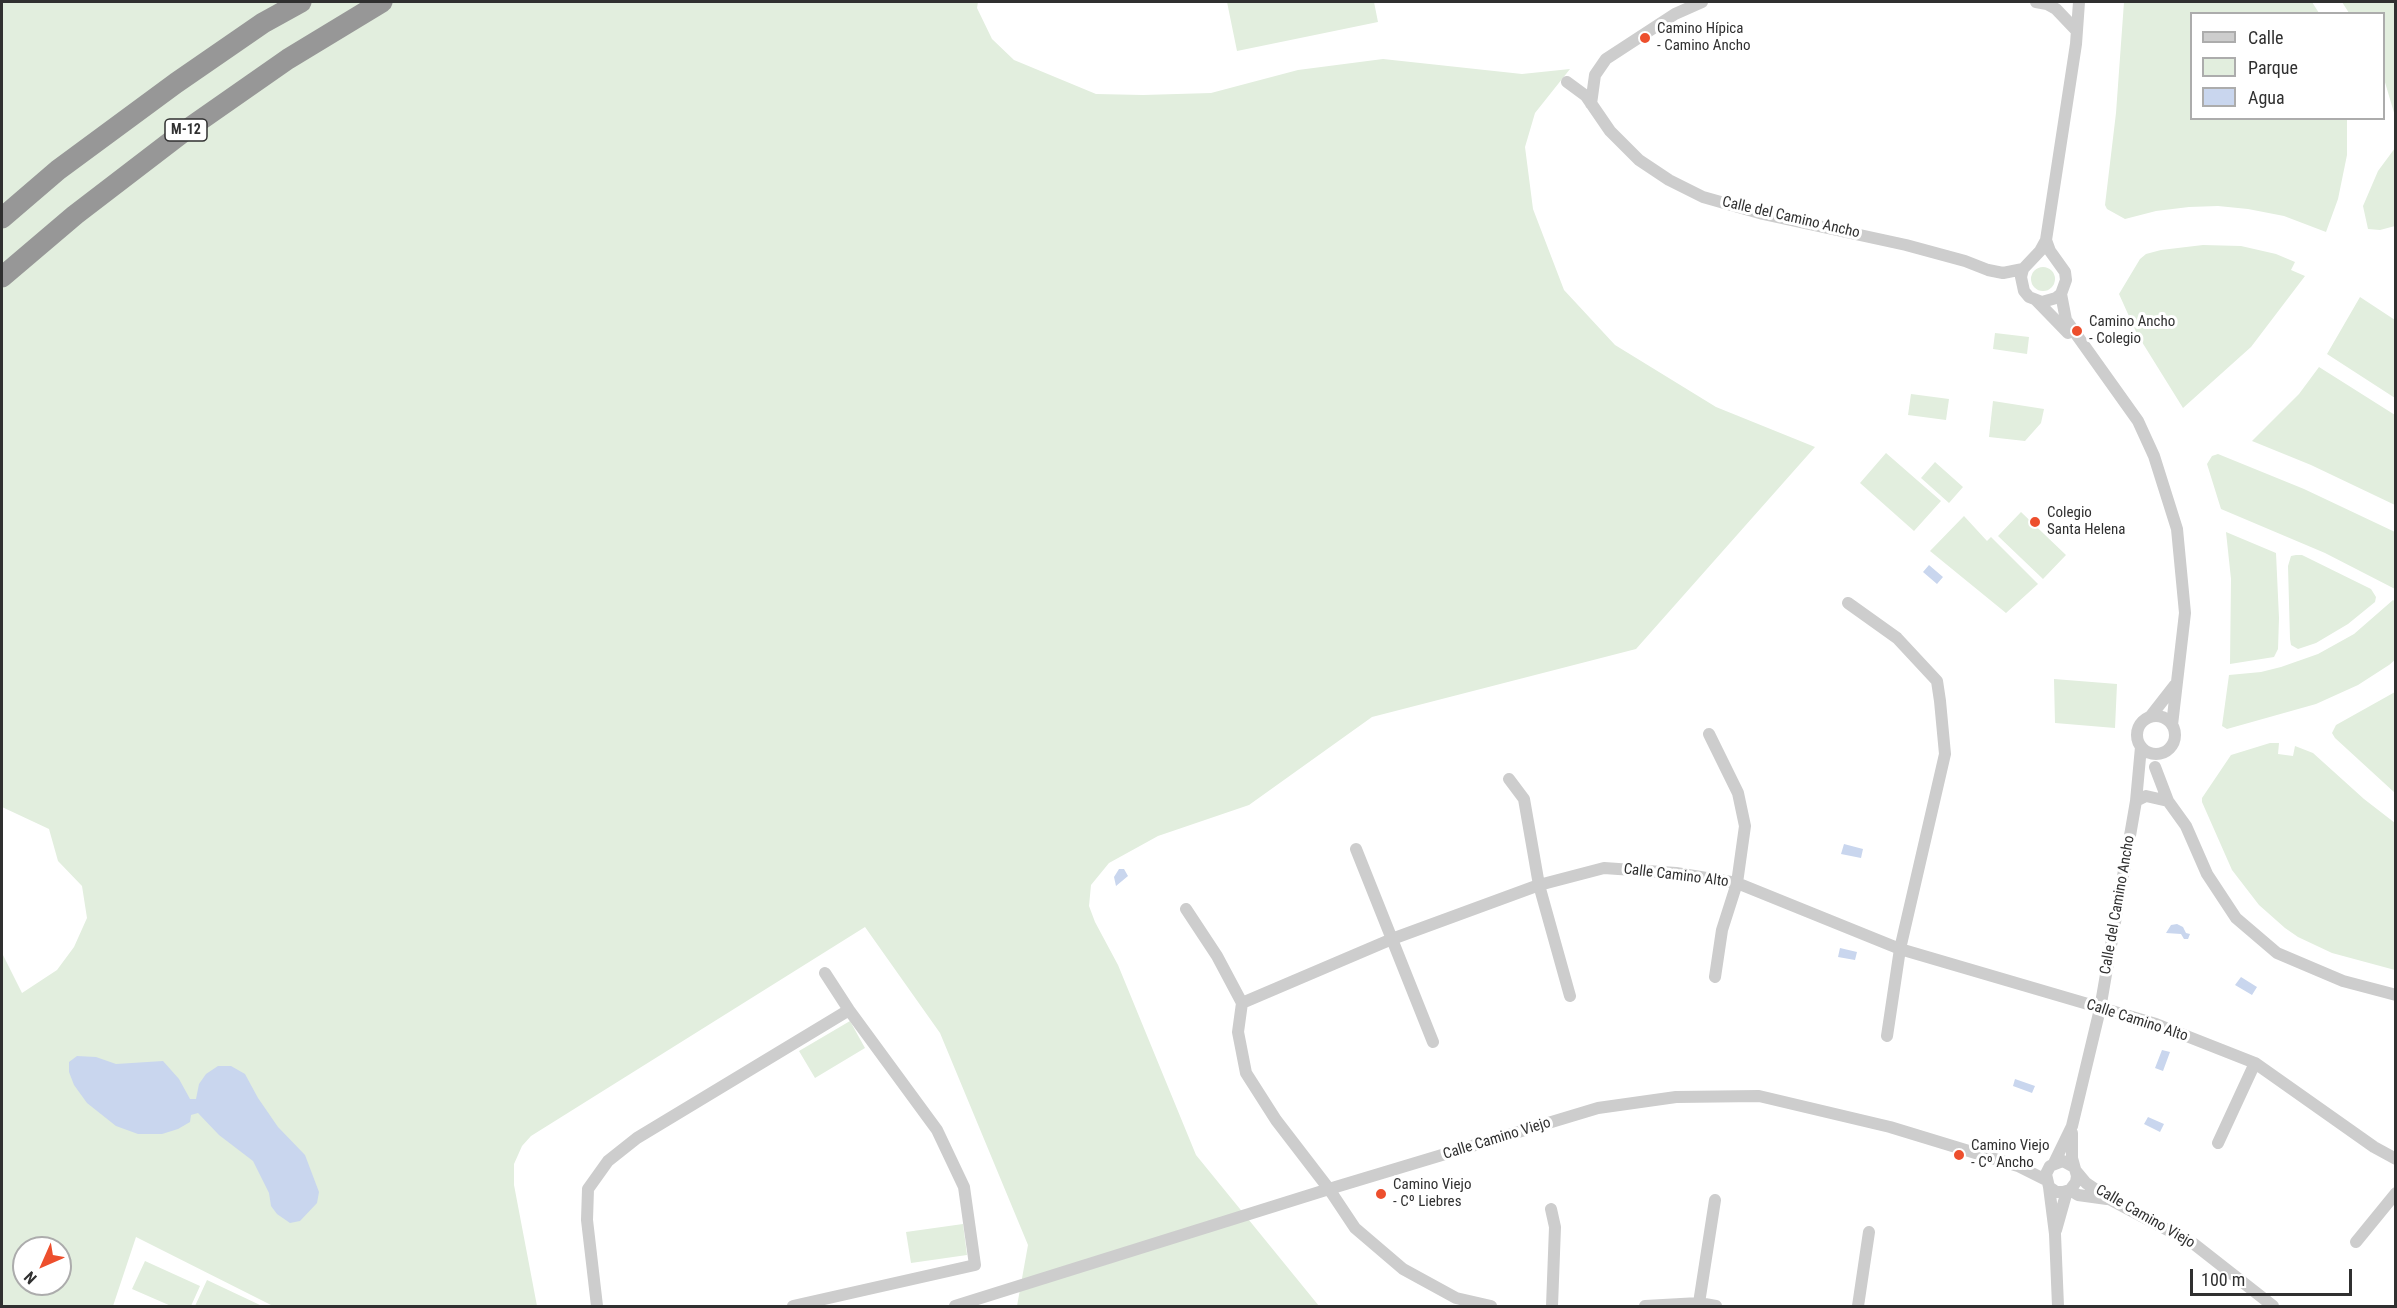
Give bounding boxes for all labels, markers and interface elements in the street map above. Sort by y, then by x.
legend [2190,12,2385,120]
place label: Camino Hípica - Camino Ancho [1657,20,1750,55]
text: Calle [2248,27,2284,48]
marker: Camino Hípica - Camino Ancho [1638,31,1652,45]
text: Parque [2248,57,2298,78]
text: Agua [2248,87,2285,108]
road number: M-12 [165,119,207,141]
street label: Calle del Camino Ancho [1720,193,1862,243]
place label: Camino Ancho - Colegio [2089,313,2175,348]
marker: Camino Ancho - Colegio [2070,324,2084,338]
place label: Colegio Santa Helena [2047,504,2126,539]
marker: Colegio Santa Helena [2028,515,2042,529]
street label: Calle del Camino Ancho [2097,834,2139,976]
street label: Calle Camino Alto [1622,861,1730,891]
street label: Calle Camino Alto [2084,996,2190,1046]
street label: Calle Camino Viejo [1441,1114,1553,1164]
place label: Camino Viejo - Cº Ancho [1971,1137,2049,1172]
marker: Camino Viejo - Cº Ancho [1952,1148,1966,1162]
place label: Camino Viejo - Cº Liebres [1393,1176,1471,1211]
street label: Calle Camino Viejo [2092,1181,2198,1253]
marker: Camino Viejo - Cº Liebres [1374,1187,1388,1201]
north arrow [12,1236,72,1296]
scale bar [2193,1257,2355,1295]
text: N [20,1267,41,1288]
text: 100 m [2201,1269,2245,1290]

